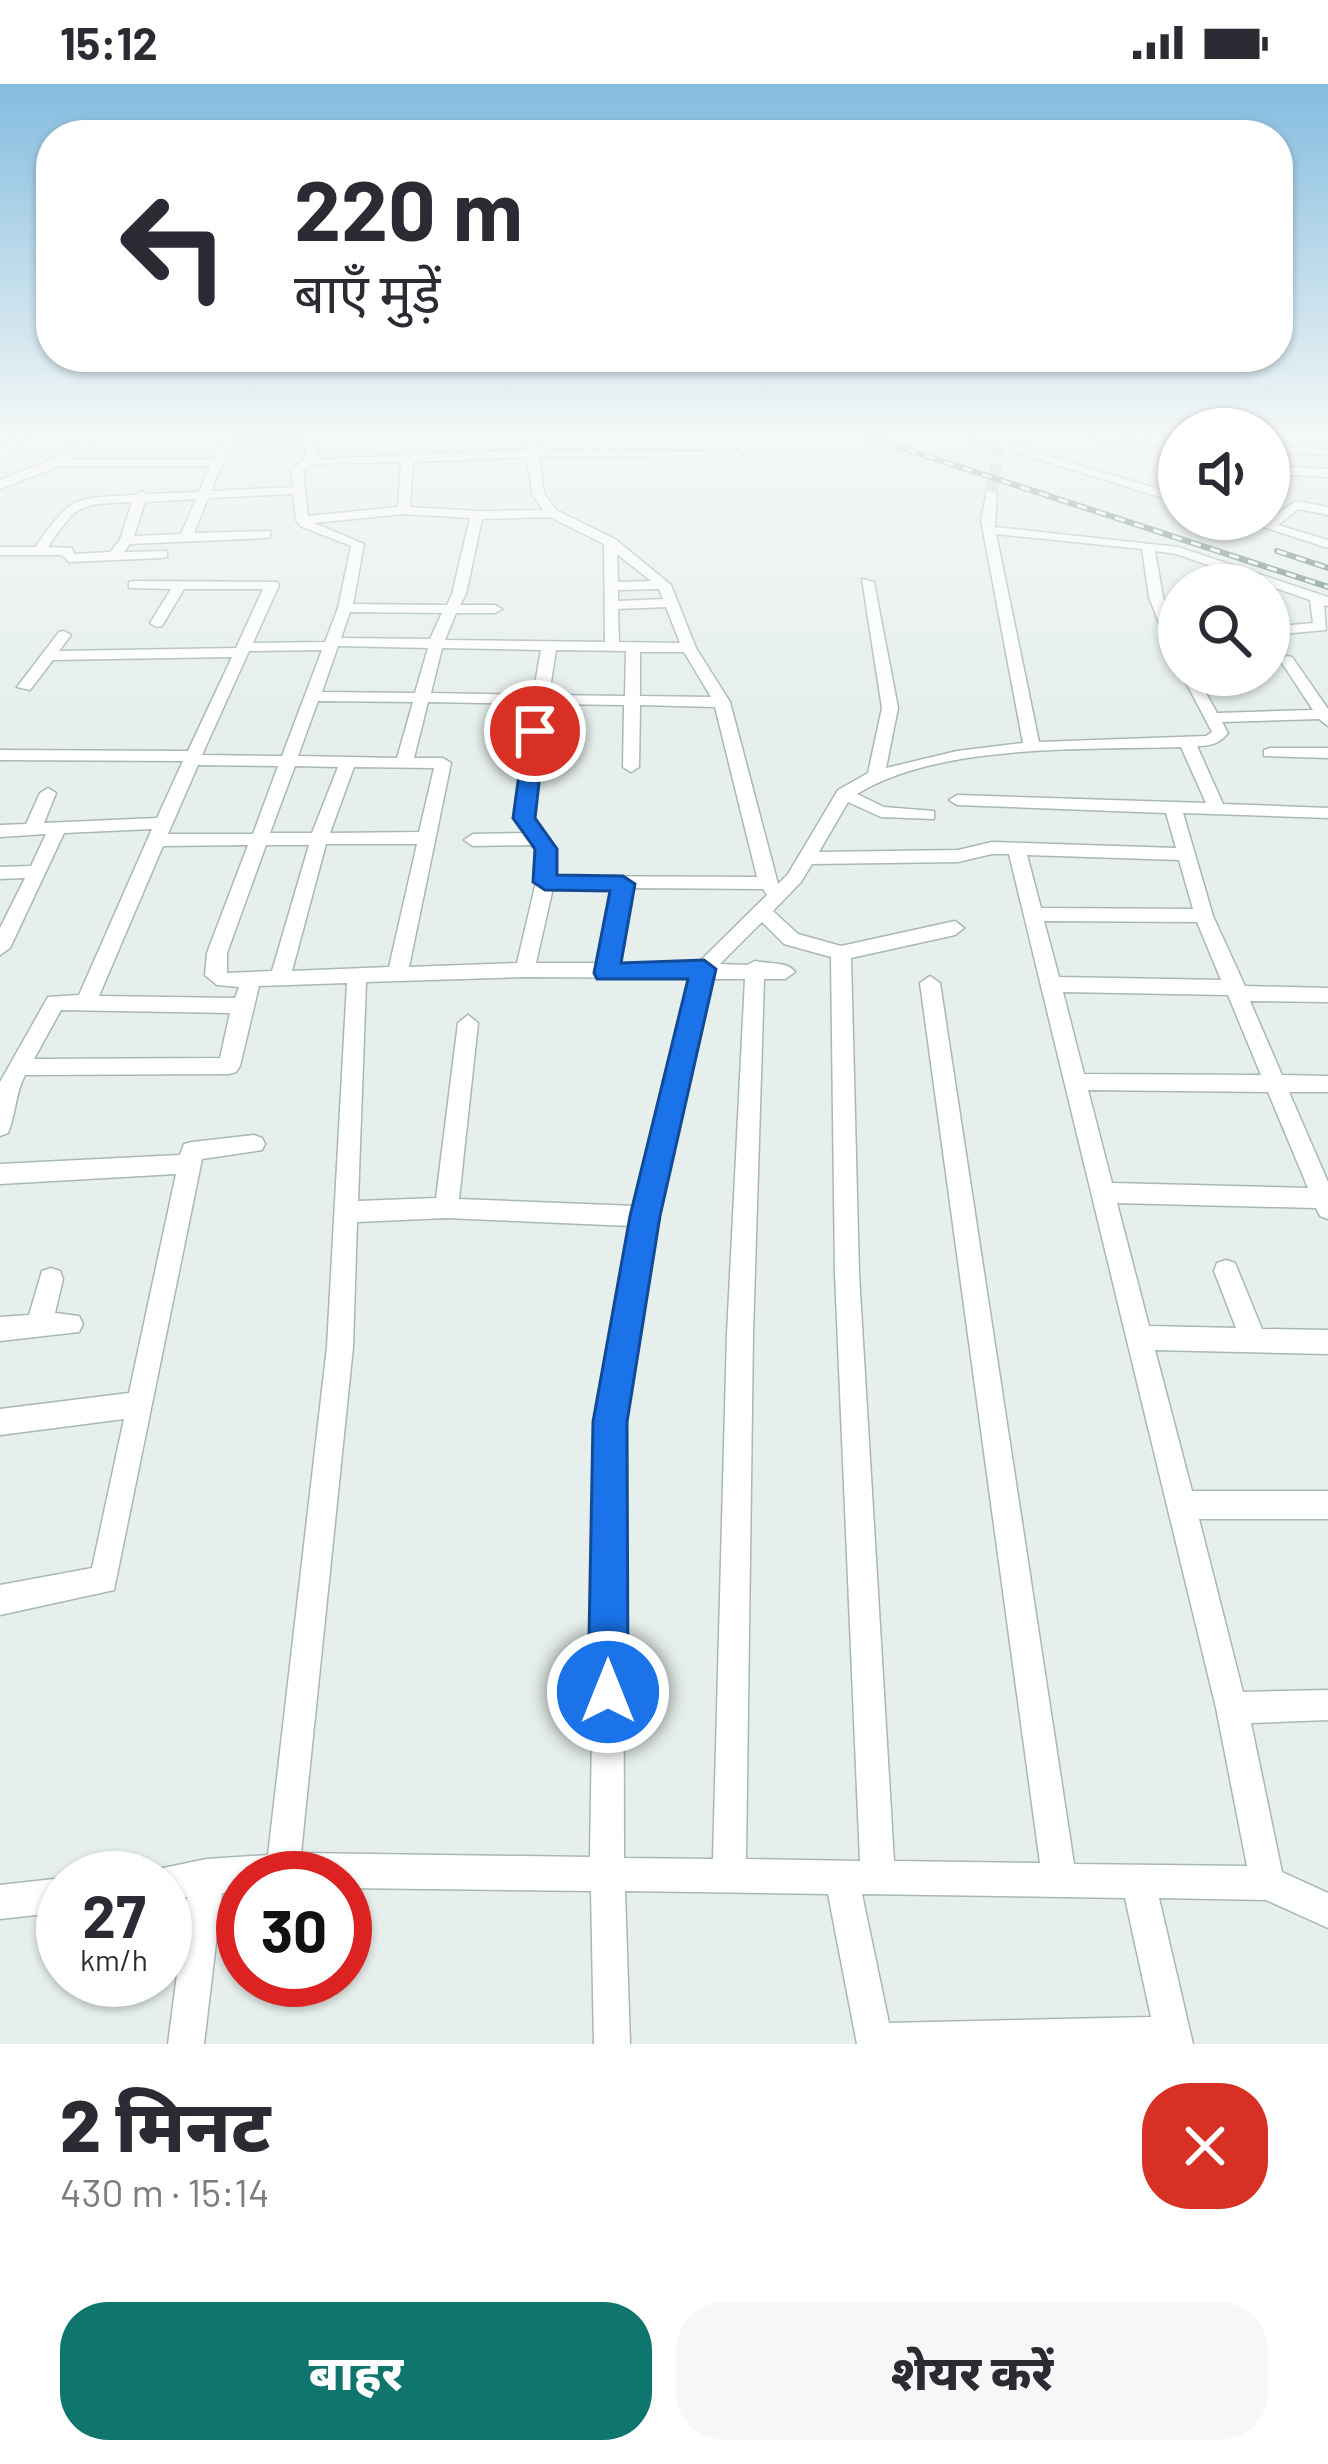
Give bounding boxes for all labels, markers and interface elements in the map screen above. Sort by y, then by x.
text: 15:12 [60,15,158,69]
text: 220 m [294,157,523,258]
icon: left [96,168,252,324]
text: बाएँ मुड़ें [294,259,441,324]
map controls [1158,408,1290,696]
button: sound [1158,408,1290,540]
button: search [1158,564,1290,696]
pin [484,680,586,782]
icon: arrive [502,698,568,764]
position arrow [545,1629,671,1755]
speed limit sign: 30 [216,1851,372,2007]
text: 27 [82,1878,146,1950]
text: km/h [80,1941,148,1977]
text: 2 मिनट [60,2080,270,2166]
button: close [1142,2083,1268,2209]
text: 430 m · 15:14 [60,2168,270,2215]
button: बाहर [60,2302,652,2440]
button: शेयर करें [676,2302,1268,2440]

